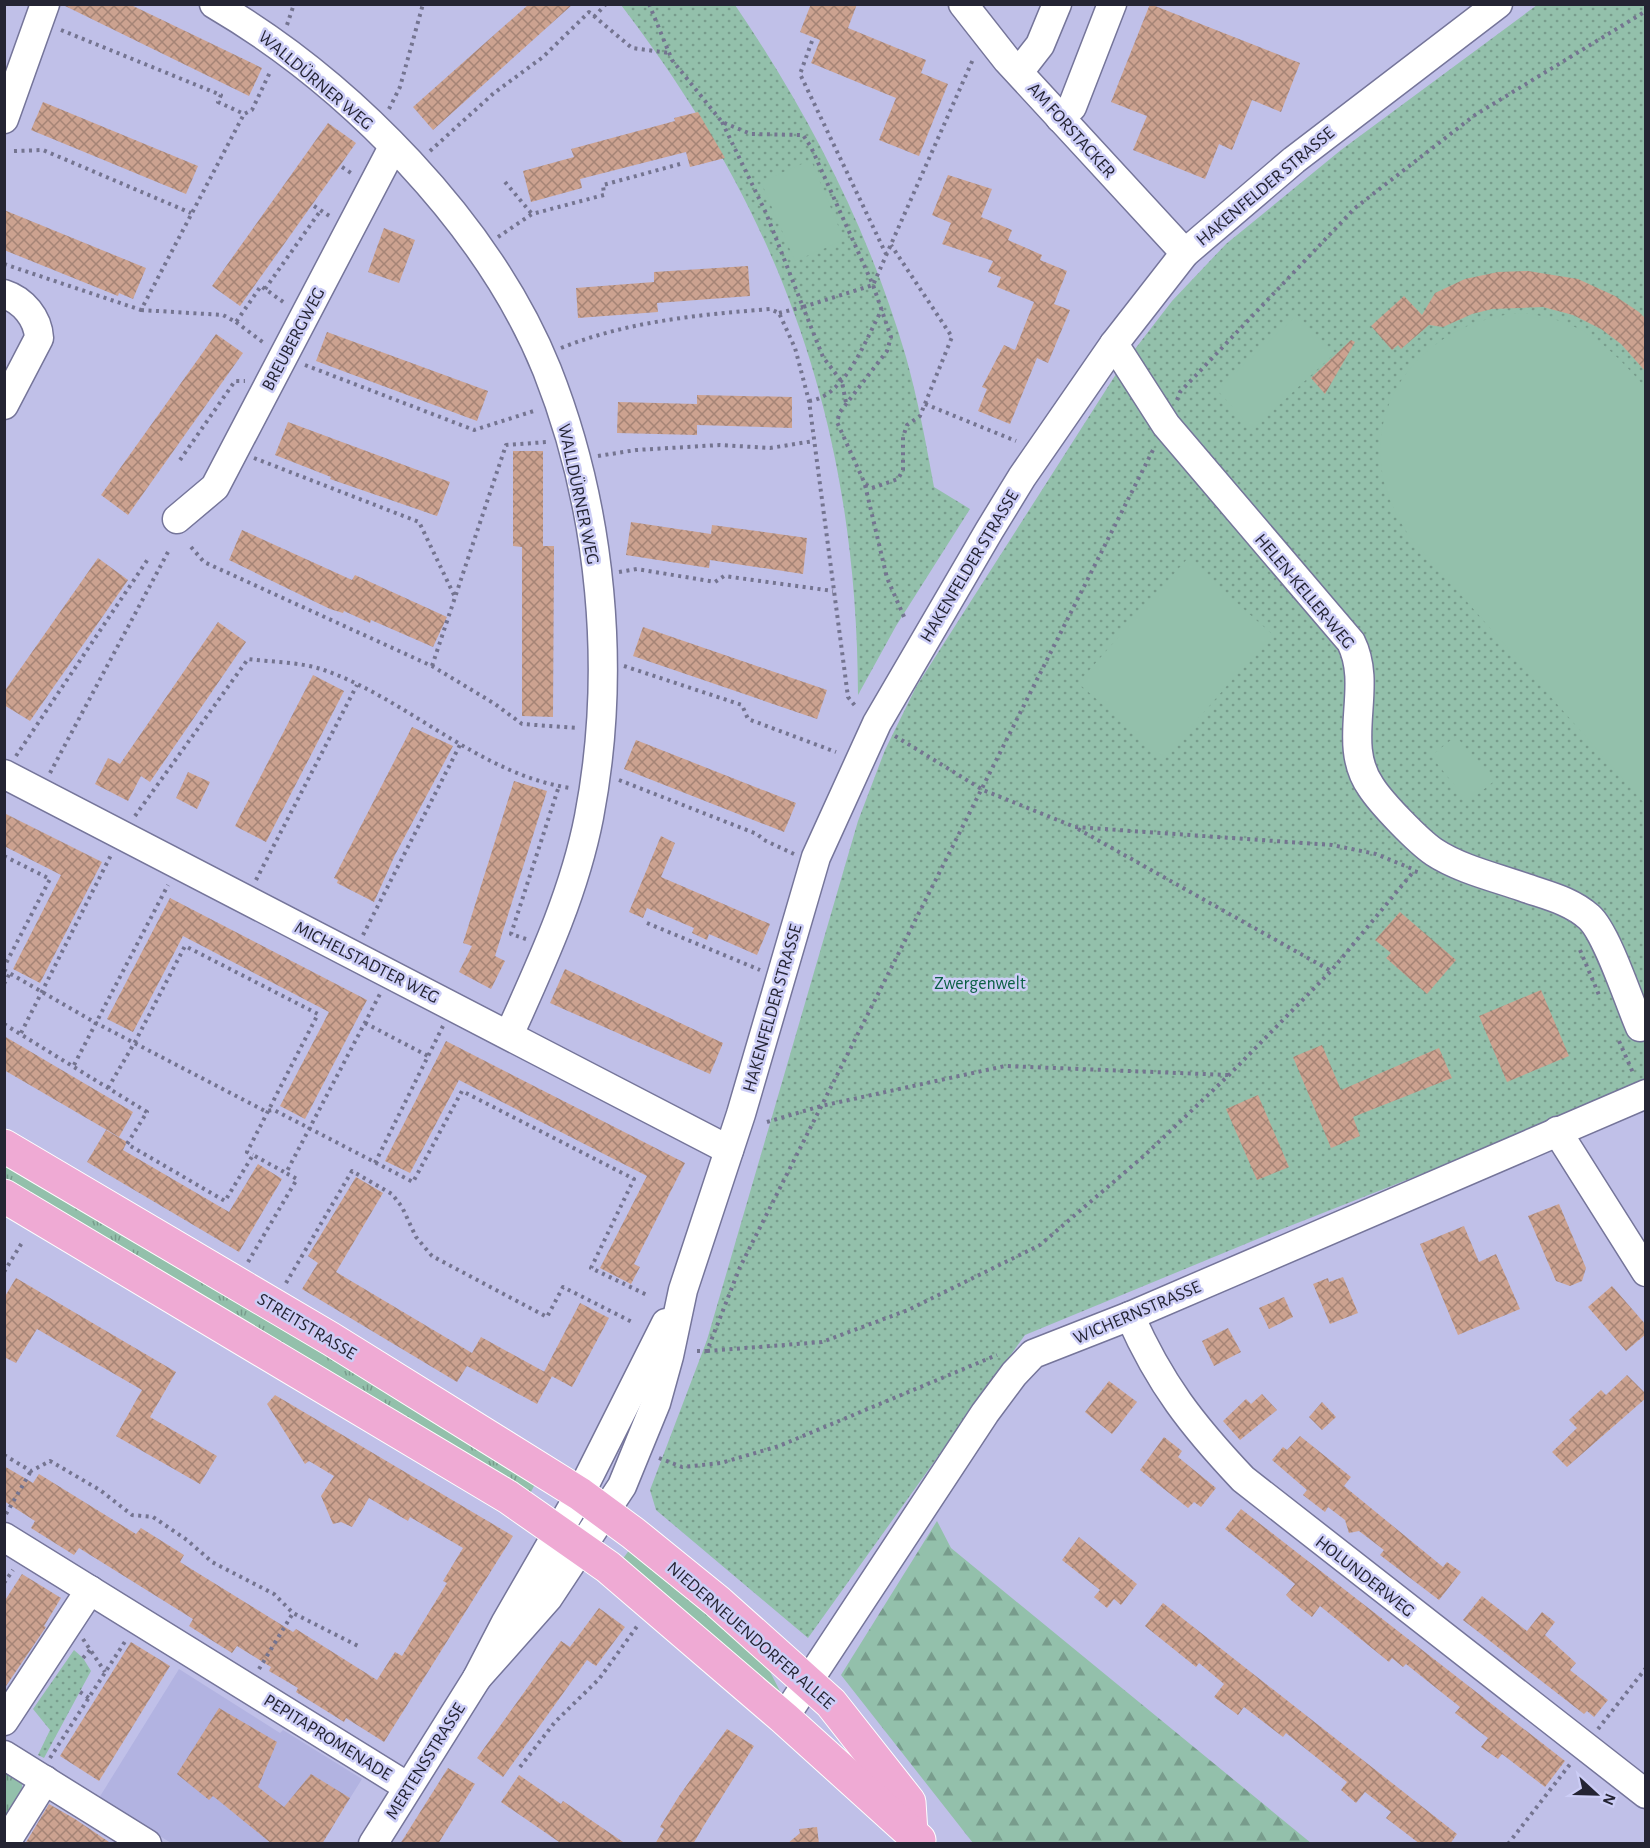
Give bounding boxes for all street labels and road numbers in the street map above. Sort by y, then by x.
street label: WALLDÜRNER WEG [255,26,377,134]
street label: AM FORSTACKER [1024,80,1118,182]
street label: HAKENFELDER STRASSE [1193,124,1338,250]
street label: BREUBERGWEG [259,285,329,394]
street label: WALLDÜRNER WEG [554,422,604,566]
street label: HAKENFELDER STRASSE [917,487,1023,646]
street label: HELEN-KELLER-WEG [1251,531,1357,653]
street label: MICHELSTADTER WEG [291,919,442,1007]
street label: HAKENFELDER STRASSE [740,922,806,1094]
street label: WICHERNSTRASSE [1071,1278,1204,1348]
street label: STREITSTRASSE [254,1290,359,1364]
street label: HOLUNDERWEG [1312,1533,1417,1621]
street label: NIEDERNEUENDORFER ALLEE [663,1559,837,1713]
street label: PEPITAPROMENADE [261,1691,395,1785]
street label: MERTENSSTRASSE [383,1700,469,1823]

